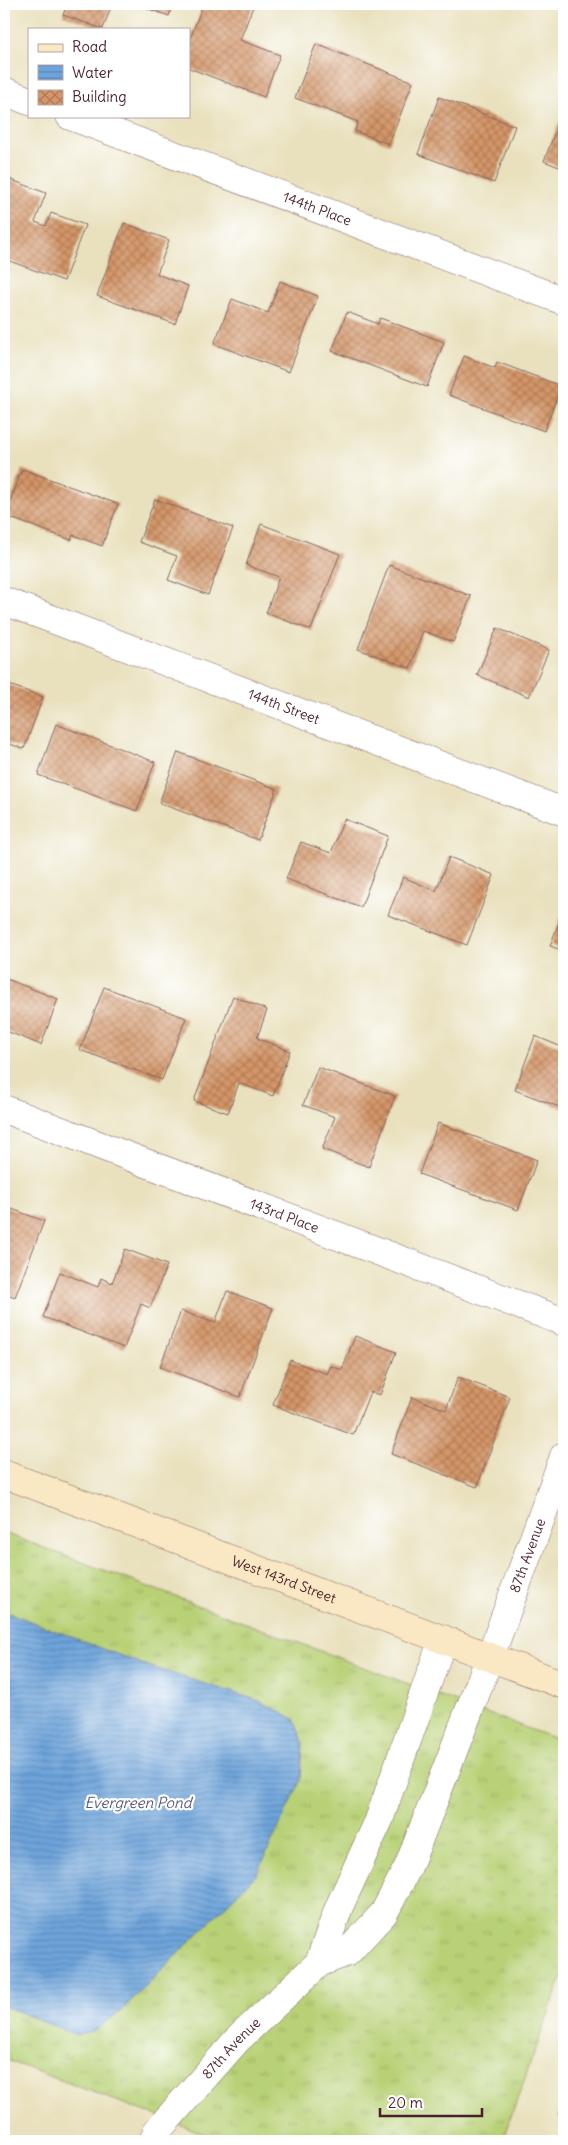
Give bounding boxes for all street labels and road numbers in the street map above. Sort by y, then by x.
street label: 144th Place [280,188,354,230]
street label: 144th Street [245,685,322,728]
street label: 143rd Place [247,1194,322,1237]
street label: 87th Avenue [505,1516,549,1595]
street label: West 143rd Street [229,1552,339,1607]
street label: 87th Avenue [198,2014,264,2083]

